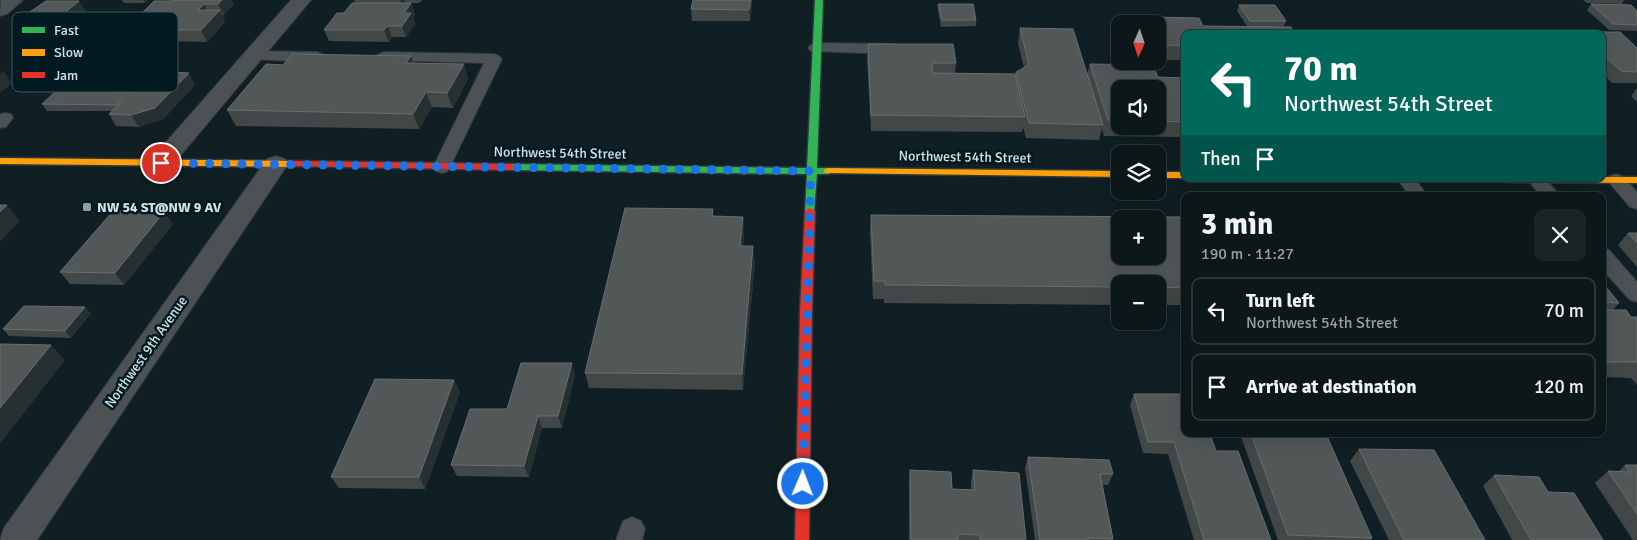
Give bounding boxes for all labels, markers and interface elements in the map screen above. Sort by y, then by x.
legend [12,12,178,92]
north arrow [1111,15,1166,70]
map controls [1111,15,1166,330]
text: Fast [54,22,79,39]
text: Slow [54,44,83,61]
text: 70 m [1284,47,1358,90]
icon: left [1201,50,1266,115]
text: Jam [54,67,78,84]
button: sound [1111,80,1166,135]
text: Northwest 54th Street [1284,90,1493,117]
pin [140,142,182,184]
street label: Northwest 54th Street [493,143,627,163]
button: layers [1111,145,1166,200]
icon: arrive [1251,145,1279,173]
street label: Northwest 54th Street [898,147,1032,167]
text: Then [1201,147,1241,171]
icon: arrive [147,149,175,177]
place label: NW 54 ST@NW 9 AV [97,199,222,216]
marker: NW 54 ST@NW 9 AV [81,201,93,213]
text: 3 min [1201,206,1273,243]
button: close [1534,209,1586,261]
button: + [1111,210,1166,265]
text: 190 m · 11:27 [1201,244,1294,264]
button: − [1111,275,1166,330]
text: Turn left [1246,289,1315,313]
street label: Northwest 9th Avenue [101,293,191,411]
icon: left [1203,297,1231,325]
text: 70 m [1544,299,1584,323]
text: Northwest 54th Street [1246,313,1398,333]
icon: arrive [1203,373,1231,401]
text: Arrive at destination [1246,375,1417,399]
text: 120 m [1534,375,1584,399]
position arrow [776,457,828,509]

